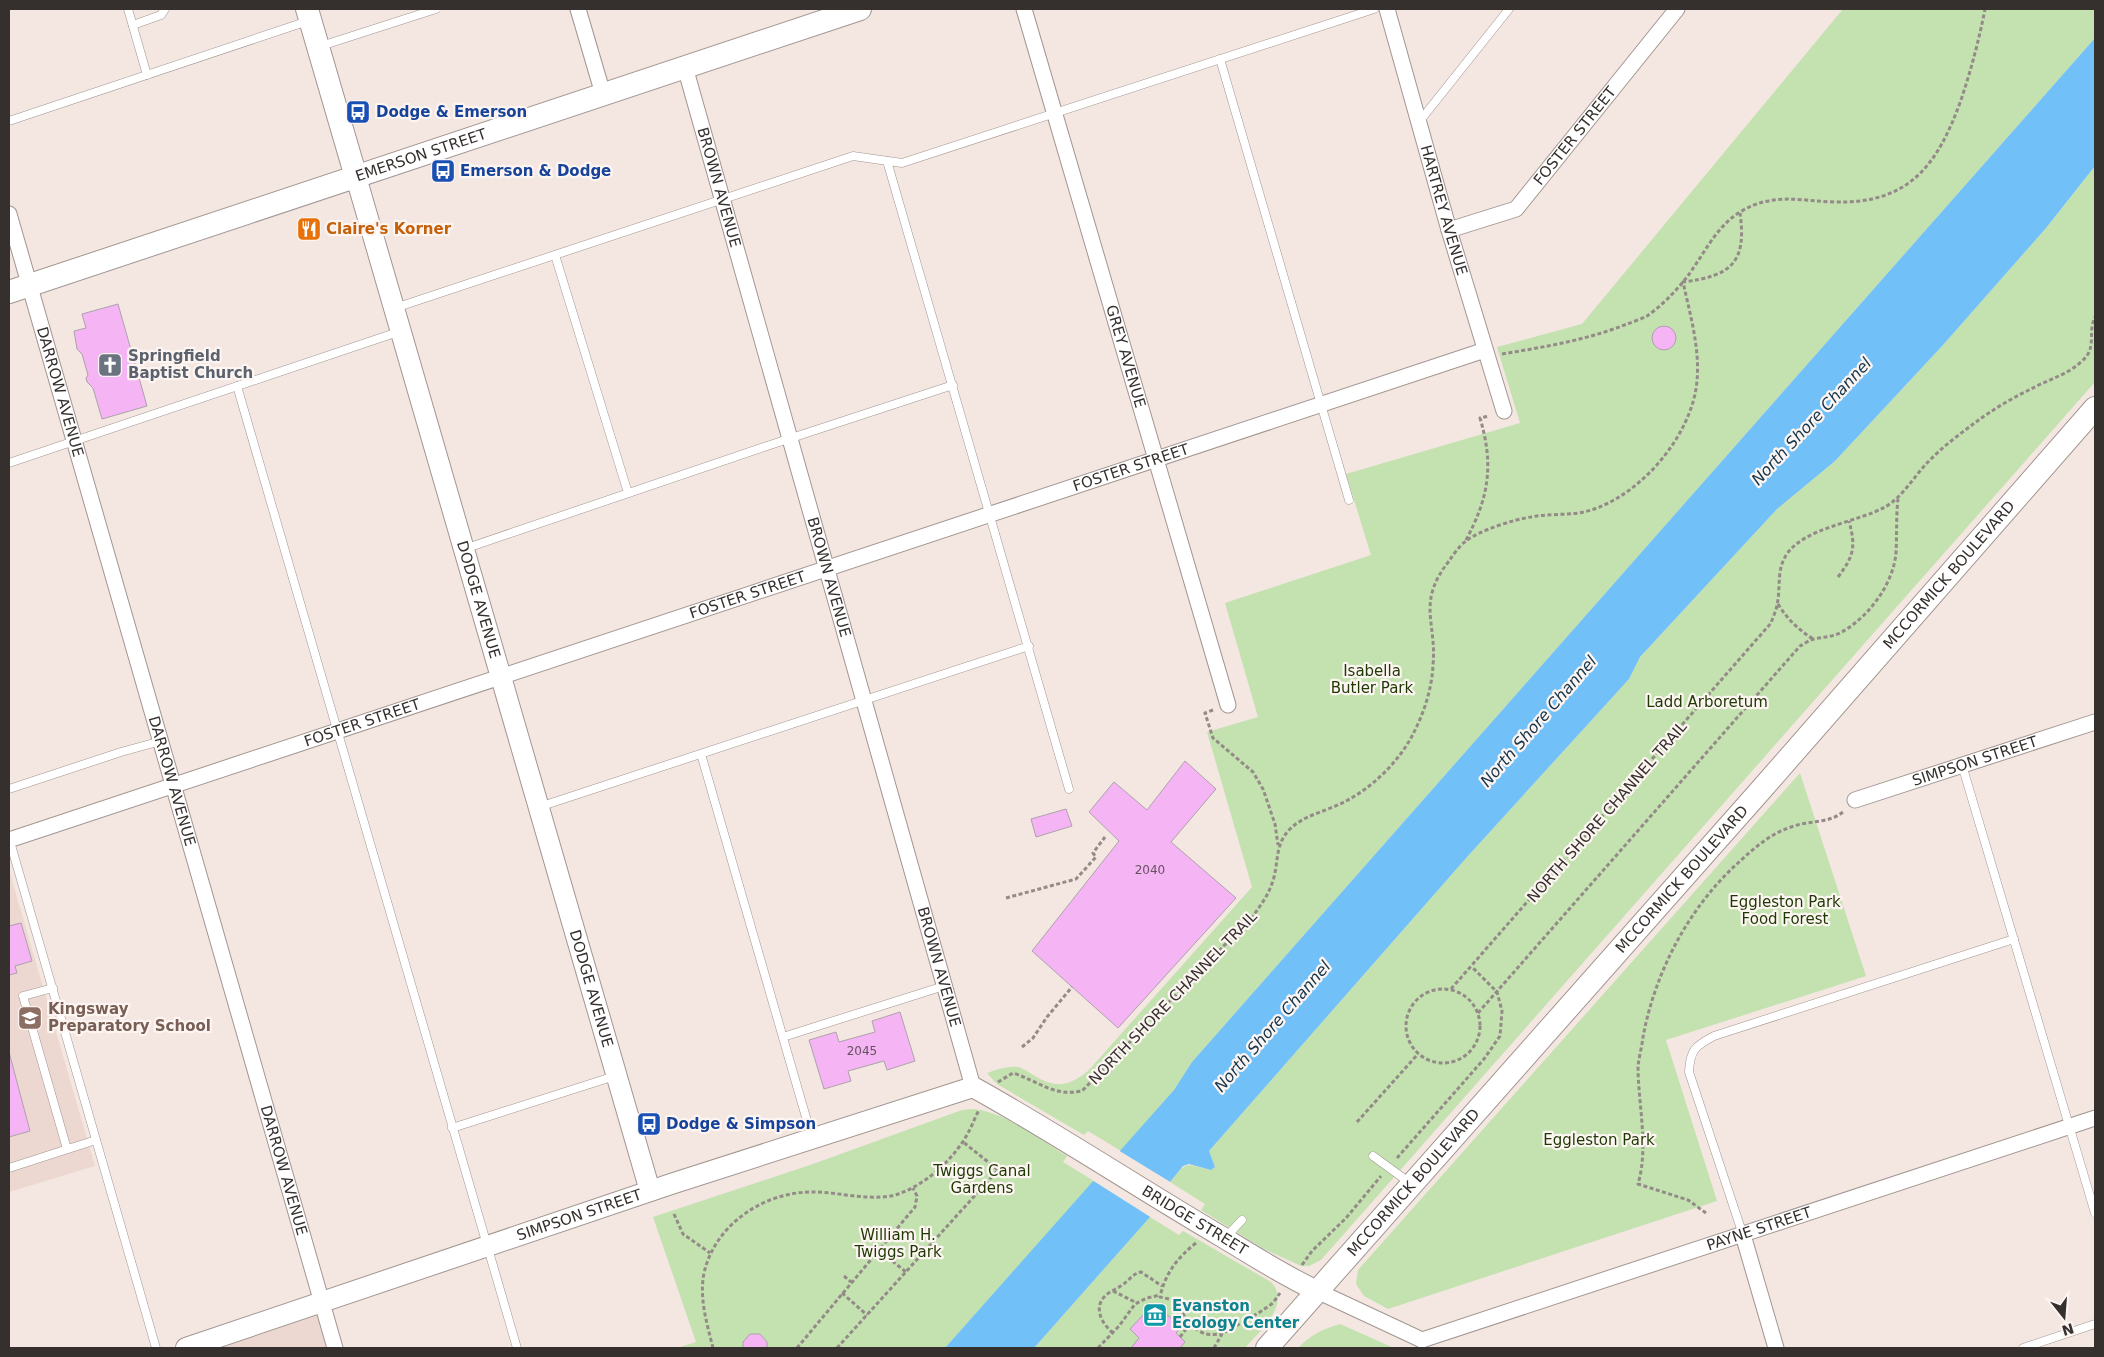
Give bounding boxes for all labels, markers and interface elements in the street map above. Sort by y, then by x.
street label: FOSTER STREET [1530,82,1620,189]
bus stop icon: Dodge & Emerson [345,99,371,125]
place label: Dodge & Emerson [376,103,527,121]
street label: EMERSON STREET [353,125,489,185]
street label: BROWN AVENUE [693,125,744,249]
street label: HARTREY AVENUE [1417,143,1471,277]
bus stop icon: Emerson & Dodge [430,158,456,184]
place label: Emerson & Dodge [460,162,611,180]
restaurant icon: Claire's Korner [296,216,322,242]
place label: Claire's Korner [326,220,452,238]
street label: GREY AVENUE [1102,303,1149,410]
street label: DARROW AVENUE [33,325,87,459]
place label: Springfield Baptist Church [128,347,253,382]
church icon: Springfield Baptist Church [97,352,123,378]
water label: North Shore Channel [1747,353,1876,489]
street label: FOSTER STREET [1070,440,1192,495]
street label: MCCORMICK BOULEVARD [1879,497,2019,653]
street label: BROWN AVENUE [803,515,855,639]
street label: DODGE AVENUE [453,539,504,660]
street label: FOSTER STREET [687,567,808,623]
water label: North Shore Channel [1476,652,1601,791]
park label: Isabella Butler Park [1331,662,1414,697]
park label: Ladd Arboretum [1646,693,1768,711]
street label: FOSTER STREET [302,695,423,750]
street label: DARROW AVENUE [145,714,199,848]
street label: NORTH SHORE CHANNEL TRAIL [1523,717,1691,906]
street label: SIMPSON STREET [1910,732,2041,790]
street label: MCCORMICK BOULEVARD [1612,802,1752,957]
house number: 2040 [1135,863,1165,877]
park label: Eggleston Park Food Forest [1729,893,1841,928]
street label: BROWN AVENUE [914,905,965,1029]
street label: NORTH SHORE CHANNEL TRAIL [1085,907,1261,1088]
street label: DODGE AVENUE [566,928,617,1049]
water label: North Shore Channel [1210,957,1335,1096]
place label: Kingsway Preparatory School [48,1000,211,1035]
school or university icon: Kingsway Preparatory School [17,1005,43,1031]
house number: 2045 [847,1044,877,1058]
street label: DARROW AVENUE [257,1103,311,1237]
street label: MCCORMICK BOULEVARD [1343,1105,1483,1260]
bus stop icon: Dodge & Simpson [636,1111,662,1137]
place label: Dodge & Simpson [666,1115,816,1133]
park label: Eggleston Park [1543,1131,1655,1149]
park label: Twiggs Canal Gardens [932,1162,1031,1197]
street label: BRIDGE STREET [1139,1182,1252,1260]
street label: SIMPSON STREET [514,1185,645,1245]
street label: PAYNE STREET [1704,1203,1815,1254]
park label: William H. Twiggs Park [853,1226,942,1261]
north arrow [2039,1292,2089,1342]
place label: Evanston Ecology Center [1172,1297,1300,1332]
museum icon: Evanston Ecology Center [1142,1302,1168,1328]
text: N [2060,1320,2076,1339]

